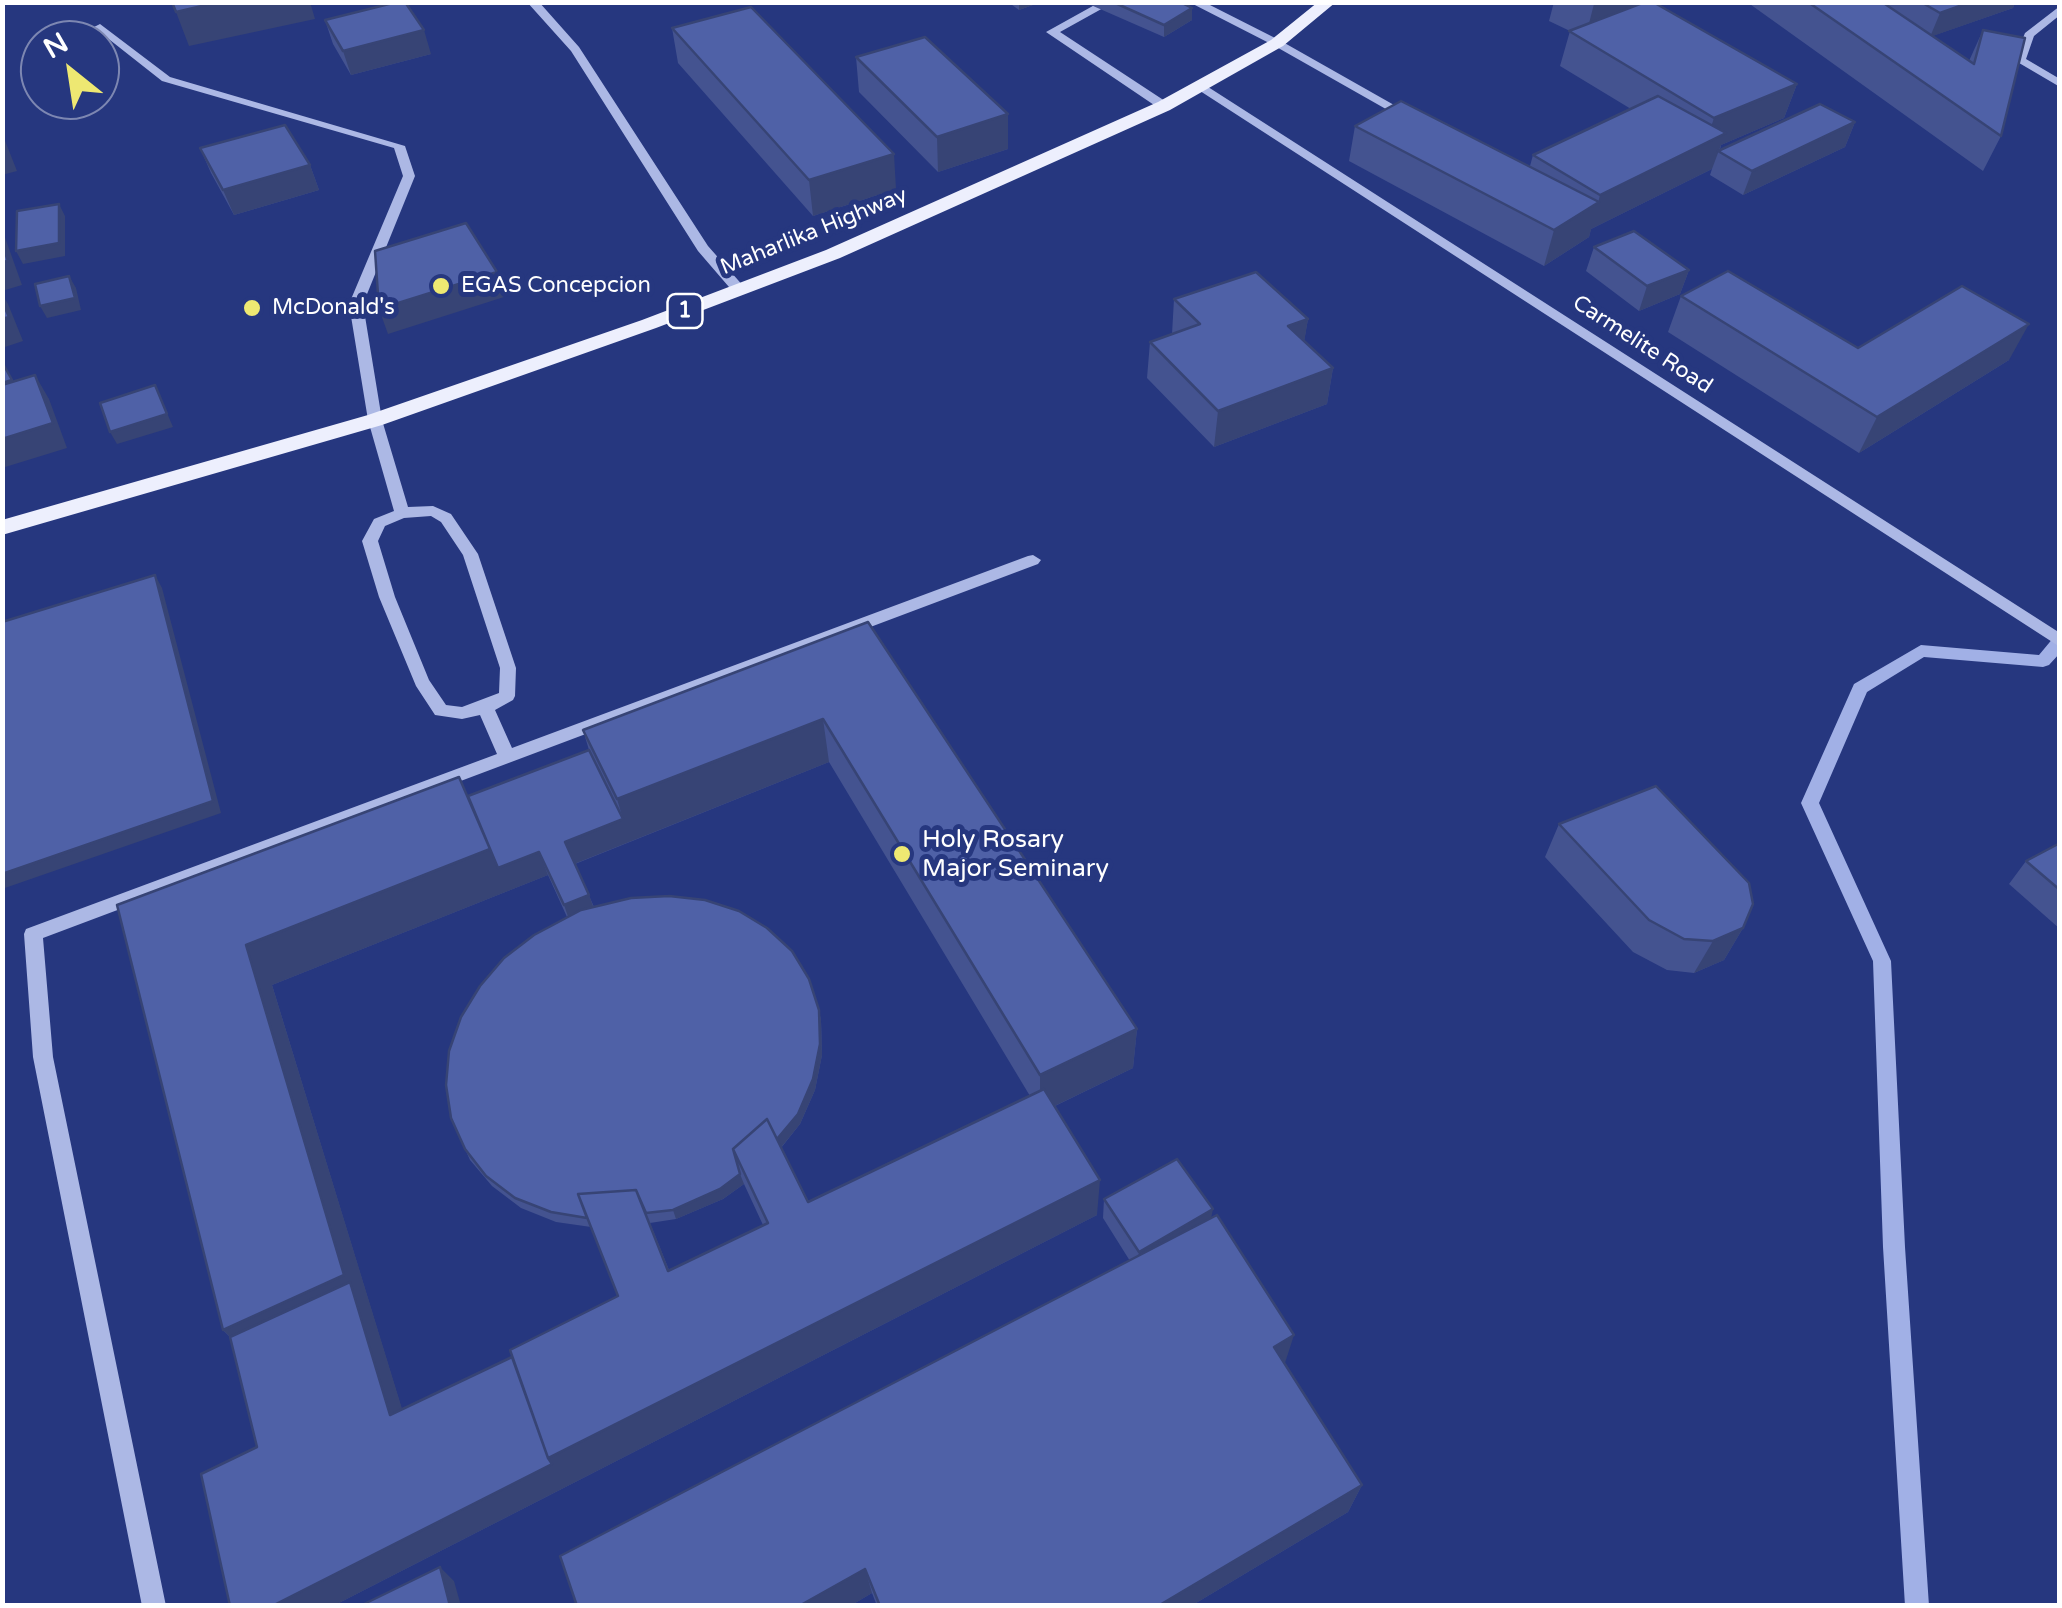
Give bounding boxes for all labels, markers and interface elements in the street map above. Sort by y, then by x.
north arrow [20,20,120,120]
text: N [38,25,74,66]
street label: Maharlika Highway [717,183,911,281]
place label: EGAS Concepcion [461,273,651,299]
marker: EGAS Concepcion [430,275,452,297]
street label: Carmelite Road [1567,290,1717,400]
road number: 1 [668,294,702,328]
place label: McDonald's [272,295,395,321]
marker: McDonald's [241,297,263,319]
place label: Holy Rosary Major Seminary [922,825,1109,884]
marker: Holy Rosary Major Seminary [891,843,913,865]

